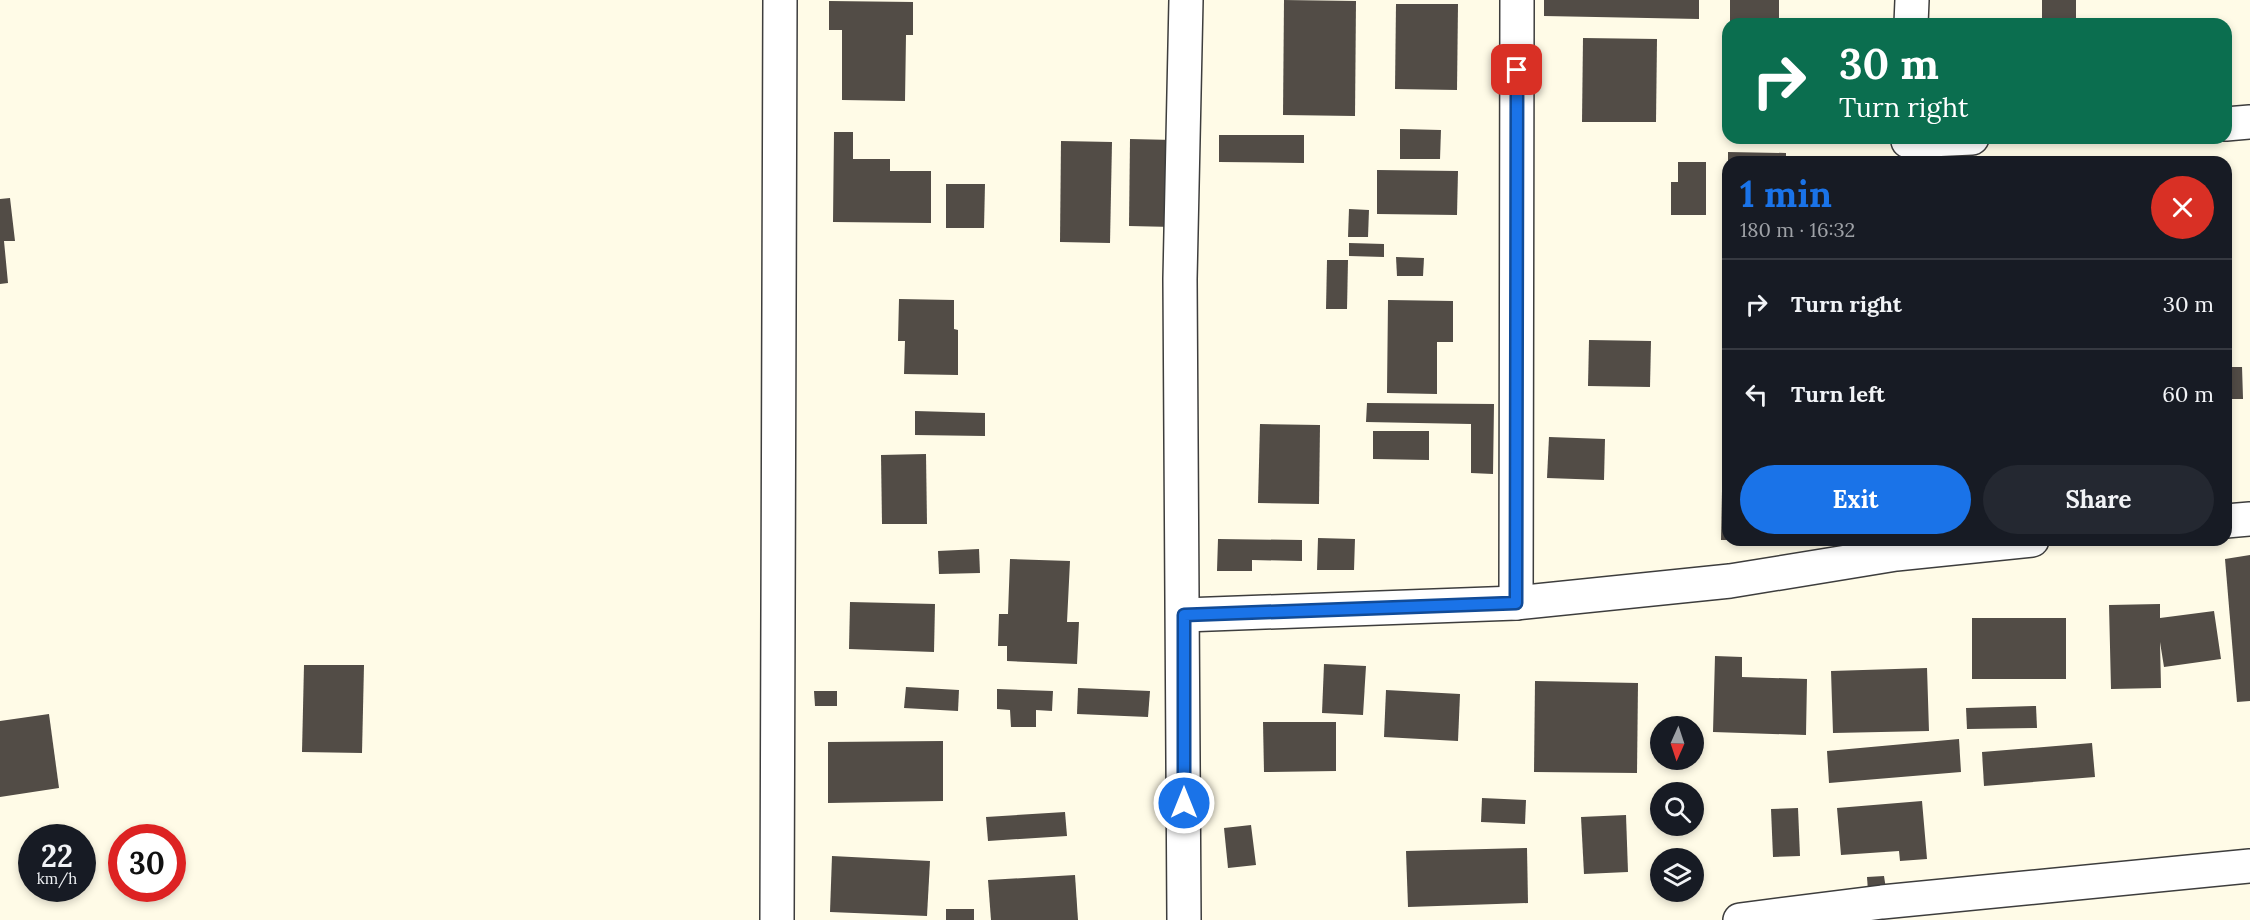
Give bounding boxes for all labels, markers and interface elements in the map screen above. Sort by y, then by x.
text: 30 m [1839,37,1939,91]
icon: right [1740,42,1818,120]
pin [1491,44,1542,95]
icon: arrive [1500,53,1533,86]
text: Turn right [1839,90,1968,124]
text: 1 min [1740,171,1832,217]
button: close [2151,176,2214,239]
text: 180 m · 16:32 [1740,217,1855,242]
icon: right [1740,288,1773,321]
text: Turn right [1791,290,1902,318]
text: 30 m [2163,290,2214,318]
icon: left [1740,378,1773,411]
text: Turn left [1791,380,1885,408]
text: 60 m [2162,380,2214,408]
button: Exit [1740,465,1971,534]
button: Share [1983,465,2214,534]
north arrow [1650,716,1704,770]
map controls [1650,716,1704,902]
position arrow [1152,771,1216,835]
button: search [1650,782,1704,836]
speed limit sign: 30 [108,824,186,902]
text: 22 [41,837,73,875]
button: layers [1650,848,1704,902]
text: km/h [37,869,77,888]

